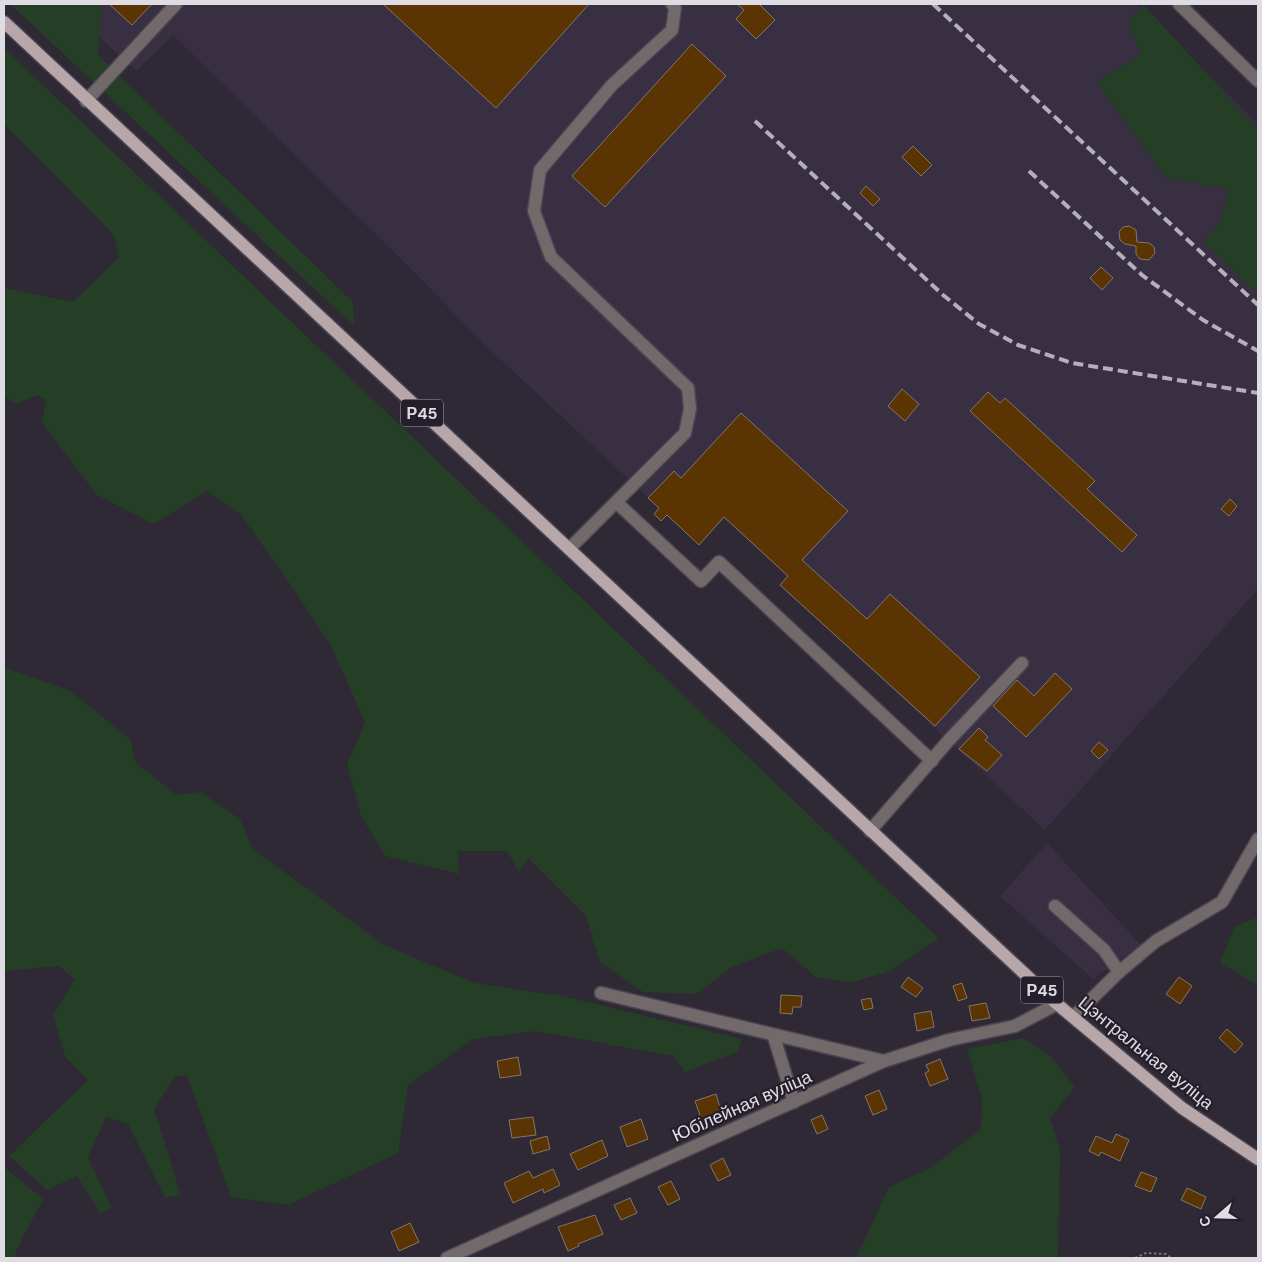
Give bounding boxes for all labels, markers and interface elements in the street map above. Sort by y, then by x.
road number: Р45 [401,399,443,426]
road number: Р45 [1021,976,1063,1004]
street label: Цэнтральная вуліца [1073,991,1219,1116]
street label: Юбілейная вуліца [669,1064,816,1147]
north arrow [1192,1192,1242,1242]
text: С [1195,1214,1215,1229]

